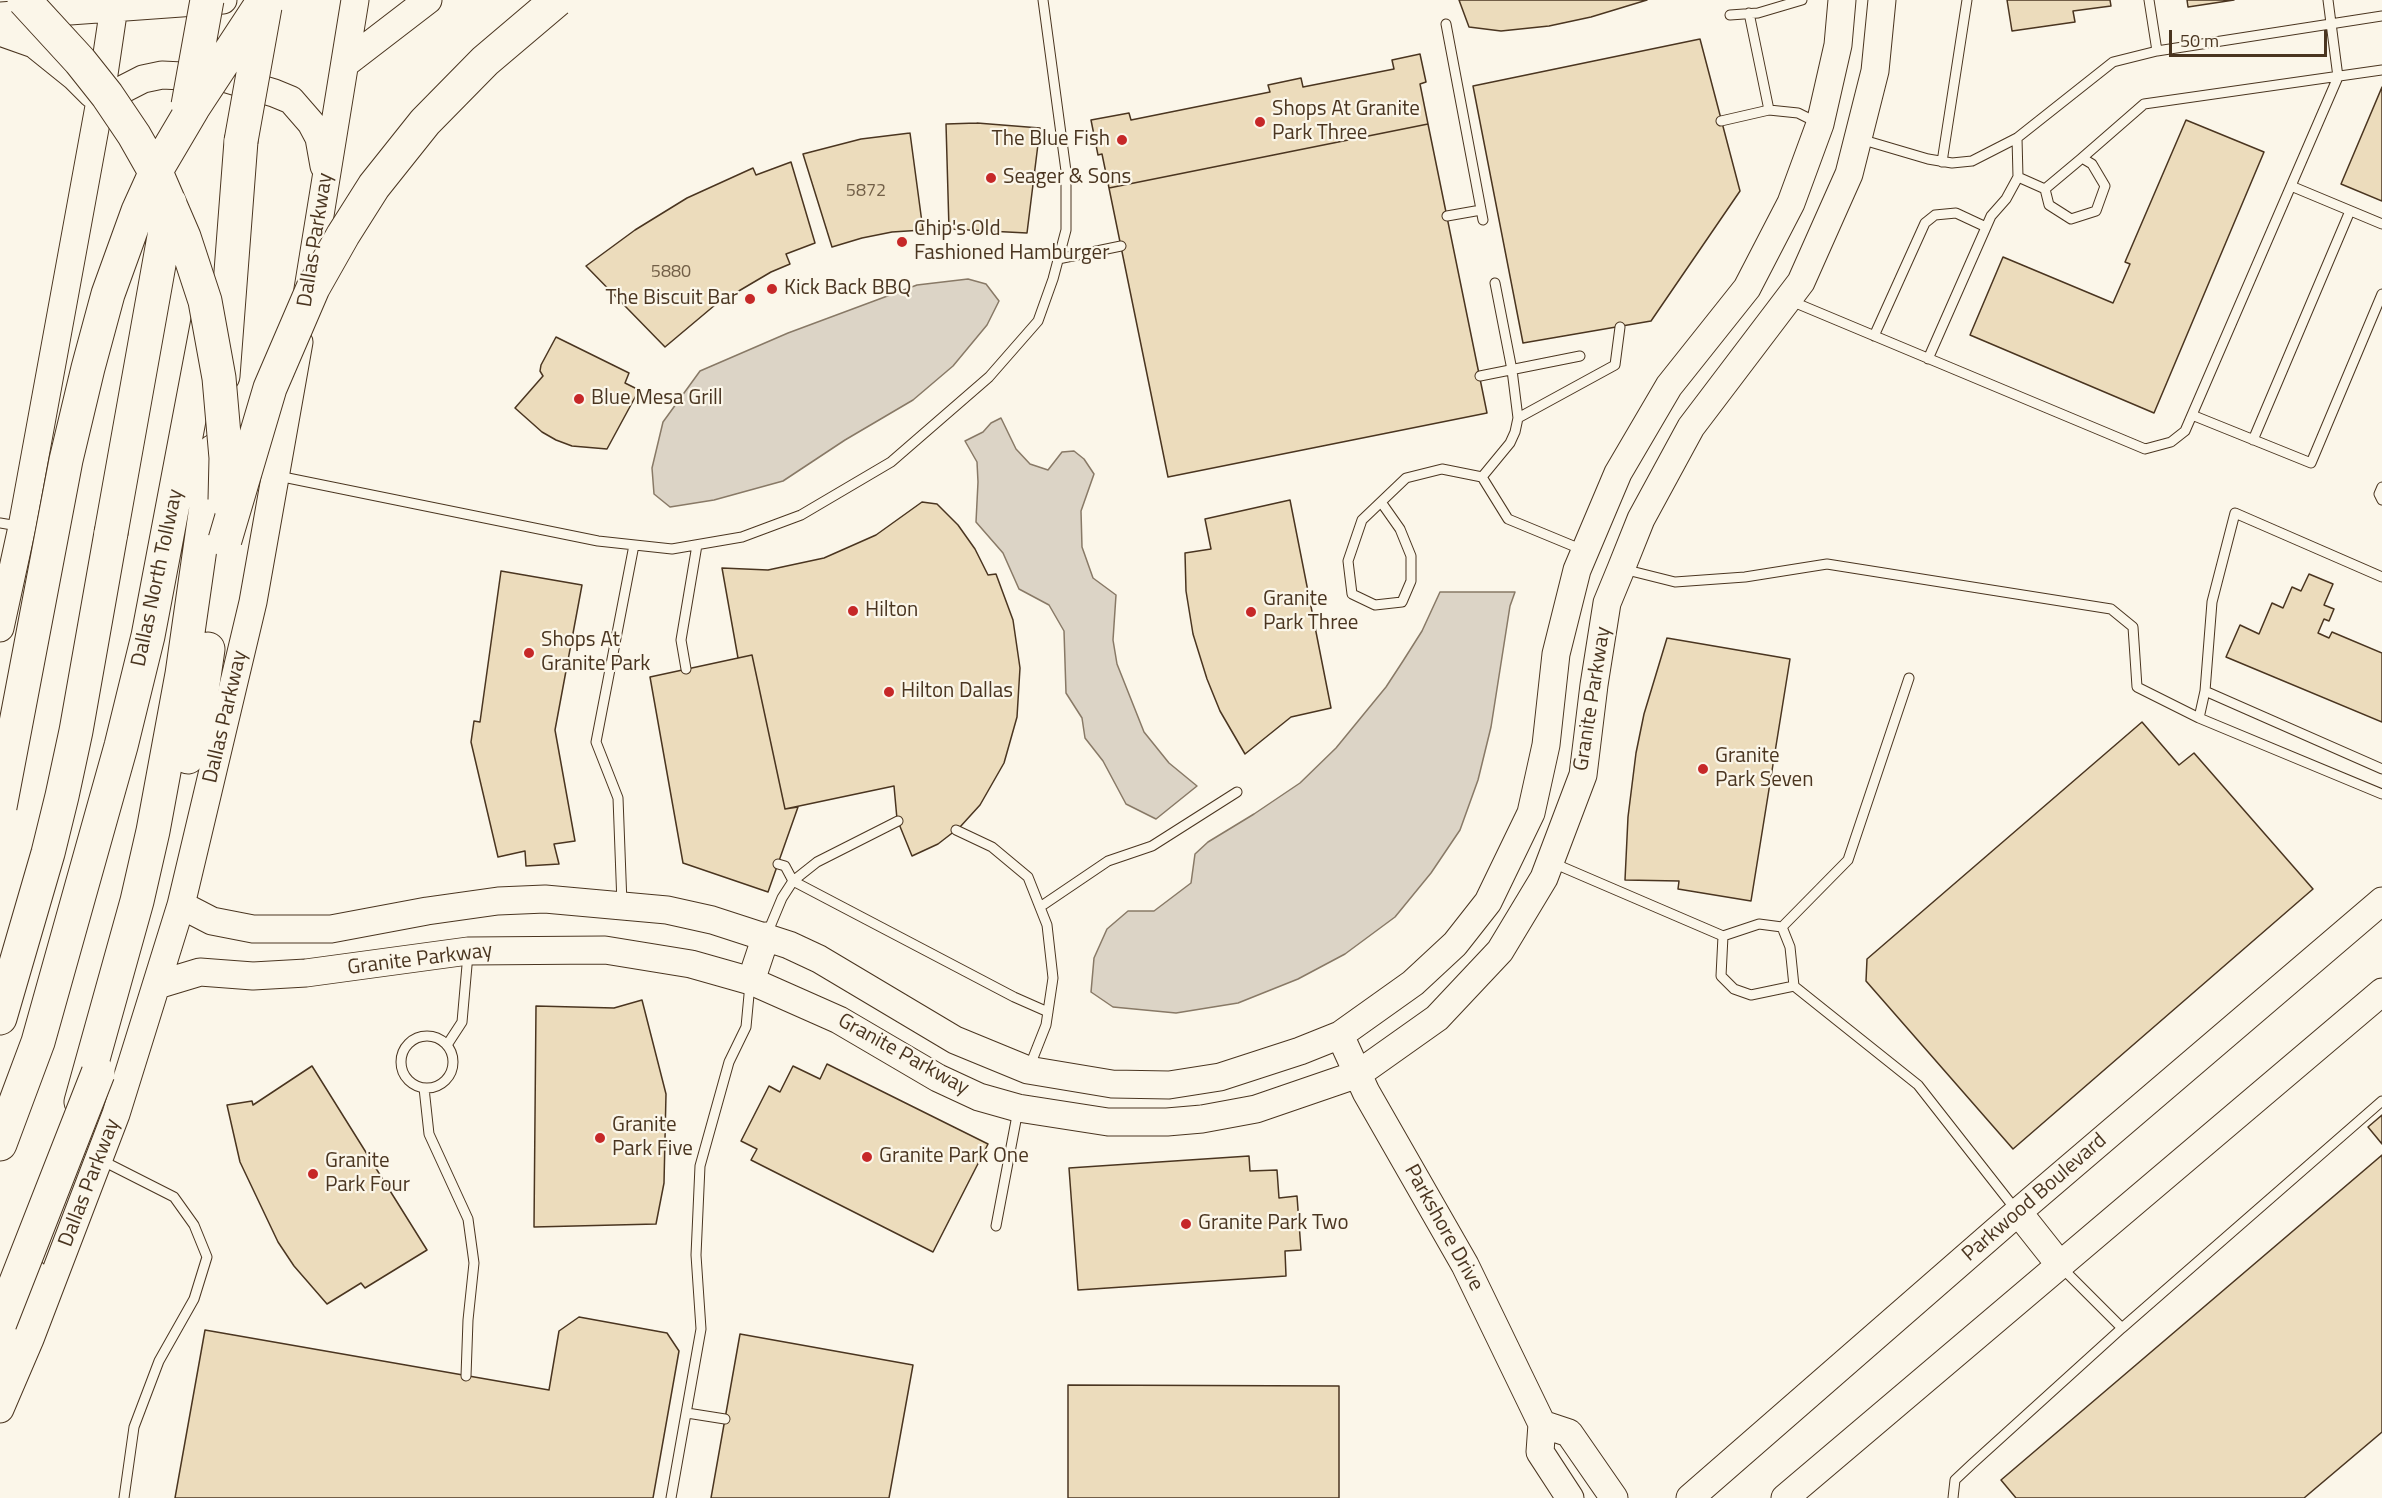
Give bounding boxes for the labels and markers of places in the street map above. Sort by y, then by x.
place label: Shops At Granite Park Three [1272,97,1420,147]
marker: Shops At Granite Park Three [1253,115,1267,129]
place label: The Blue Fish [992,127,1110,153]
marker: The Blue Fish [1115,133,1129,147]
place label: Seager & Sons [1003,165,1131,191]
marker: Seager & Sons [984,171,998,185]
place label: Chip's Old Fashioned Hamburger [914,217,1109,267]
marker: Chip's Old Fashioned Hamburger [895,235,909,249]
place label: Kick Back BBQ [784,276,911,302]
marker: Kick Back BBQ [765,282,779,296]
place label: The Biscuit Bar [606,286,738,312]
marker: The Biscuit Bar [743,292,757,306]
place label: Blue Mesa Grill [591,386,723,412]
marker: Blue Mesa Grill [572,392,586,406]
place label: Granite Park Three [1263,587,1358,637]
place label: Hilton [865,598,918,624]
marker: Hilton [846,604,860,618]
marker: Granite Park Three [1244,605,1258,619]
place label: Shops At Granite Park [541,628,650,678]
marker: Shops At Granite Park [522,646,536,660]
place label: Hilton Dallas [901,679,1013,705]
marker: Hilton Dallas [882,685,896,699]
place label: Granite Park Seven [1715,744,1813,794]
marker: Granite Park Seven [1696,762,1710,776]
place label: Granite Park Five [612,1113,693,1163]
marker: Granite Park Five [593,1131,607,1145]
place label: Granite Park One [879,1144,1029,1170]
place label: Granite Park Four [325,1149,410,1199]
marker: Granite Park One [860,1150,874,1164]
marker: Granite Park Four [306,1167,320,1181]
place label: Granite Park Two [1198,1211,1349,1237]
marker: Granite Park Two [1179,1217,1193,1231]

